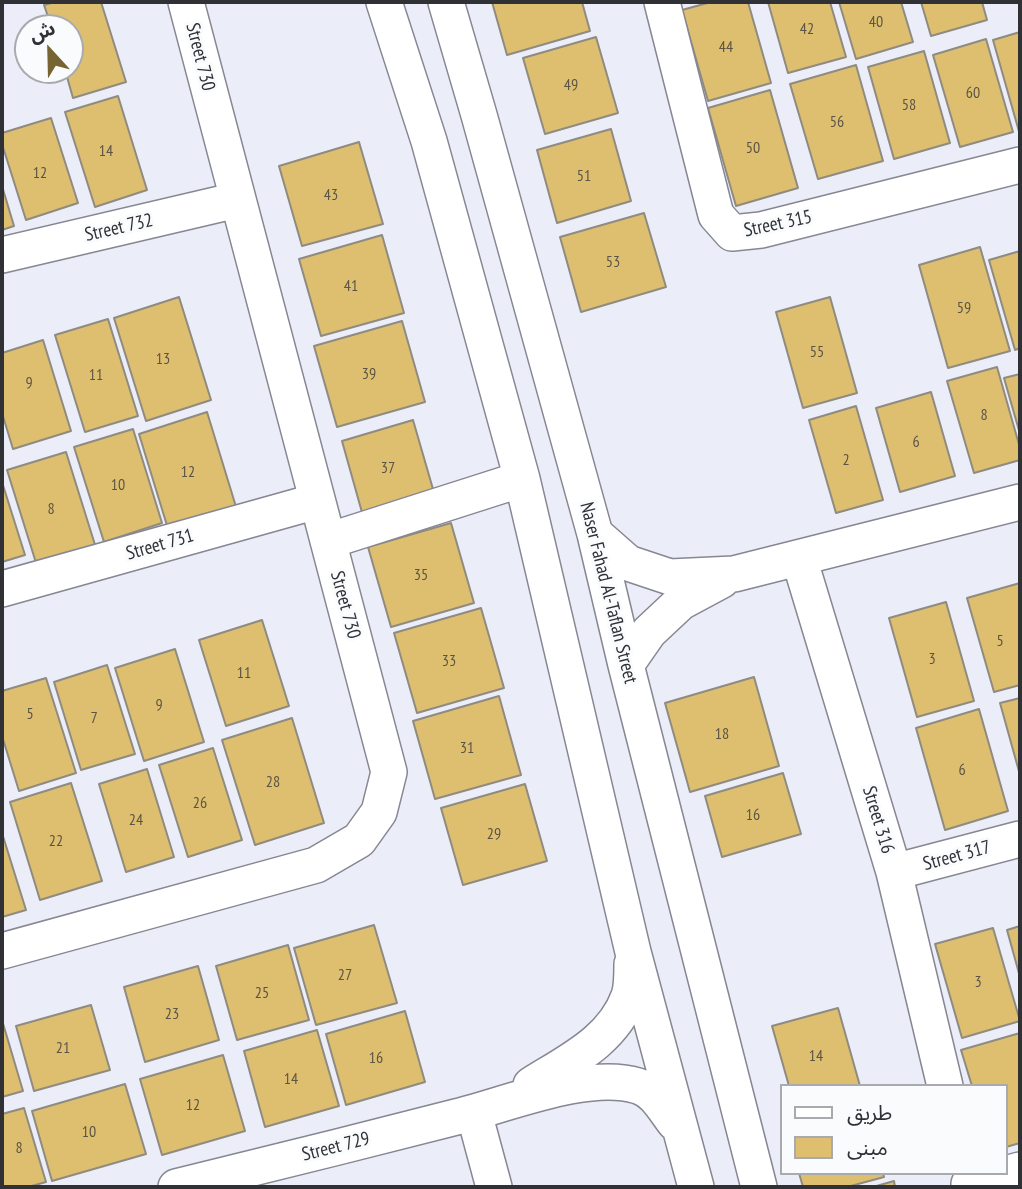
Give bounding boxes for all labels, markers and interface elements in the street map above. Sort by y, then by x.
house number: 40 [869,12,883,32]
north arrow [14,14,84,84]
text: ش [25,15,58,47]
house number: 42 [800,19,814,39]
street label: Street 730 [181,21,219,93]
house number: 44 [719,37,733,57]
house number: 49 [564,75,578,95]
house number: 60 [966,83,980,103]
house number: 58 [902,95,916,115]
house number: 56 [830,112,844,132]
house number: 50 [746,138,760,158]
house number: 14 [99,141,113,161]
house number: 12 [33,163,47,183]
house number: 51 [577,166,591,186]
house number: 43 [324,185,338,205]
street label: Street 315 [742,206,814,242]
street label: Street 732 [83,209,155,247]
house number: 53 [606,252,620,272]
house number: 41 [344,276,358,296]
house number: 59 [957,298,971,318]
house number: 55 [810,342,824,362]
house number: 13 [156,349,170,369]
house number: 39 [362,364,376,384]
house number: 11 [89,365,103,385]
house number: 9 [25,373,33,393]
house number: 8 [980,405,988,425]
house number: 6 [912,432,920,452]
house number: 2 [842,450,850,470]
house number: 37 [381,458,395,478]
house number: 12 [181,462,195,482]
house number: 10 [111,475,125,495]
house number: 8 [47,499,55,519]
street label: Naser Fahad Al-Taflan Street [574,500,642,686]
street label: Street 731 [124,525,196,565]
house number: 35 [414,565,428,585]
street label: Street 730 [325,569,365,641]
house number: 5 [996,631,1004,651]
house number: 3 [928,649,936,669]
house number: 33 [442,651,456,671]
house number: 11 [237,663,251,683]
house number: 9 [155,695,163,715]
house number: 5 [26,704,34,724]
house number: 7 [90,708,98,728]
house number: 18 [715,724,729,744]
house number: 31 [460,738,474,758]
house number: 6 [958,760,966,780]
house number: 28 [266,772,280,792]
street label: Street 316 [857,784,899,856]
house number: 26 [193,793,207,813]
house number: 16 [746,805,760,825]
house number: 24 [129,810,143,830]
house number: 29 [487,824,501,844]
house number: 22 [49,831,63,851]
street label: Street 317 [921,836,993,876]
house number: 27 [338,965,352,985]
house number: 3 [974,972,982,992]
house number: 25 [255,983,269,1003]
house number: 23 [165,1004,179,1024]
house number: 21 [56,1038,70,1058]
house number: 14 [809,1046,823,1066]
house number: 16 [369,1048,383,1068]
house number: 14 [284,1069,298,1089]
legend [780,1084,1008,1175]
house number: 12 [186,1095,200,1115]
text: طريق [847,1099,892,1126]
house number: 10 [82,1122,96,1142]
street label: Street 729 [300,1128,372,1166]
text: مبنى [847,1134,888,1161]
house number: 8 [15,1138,23,1158]

